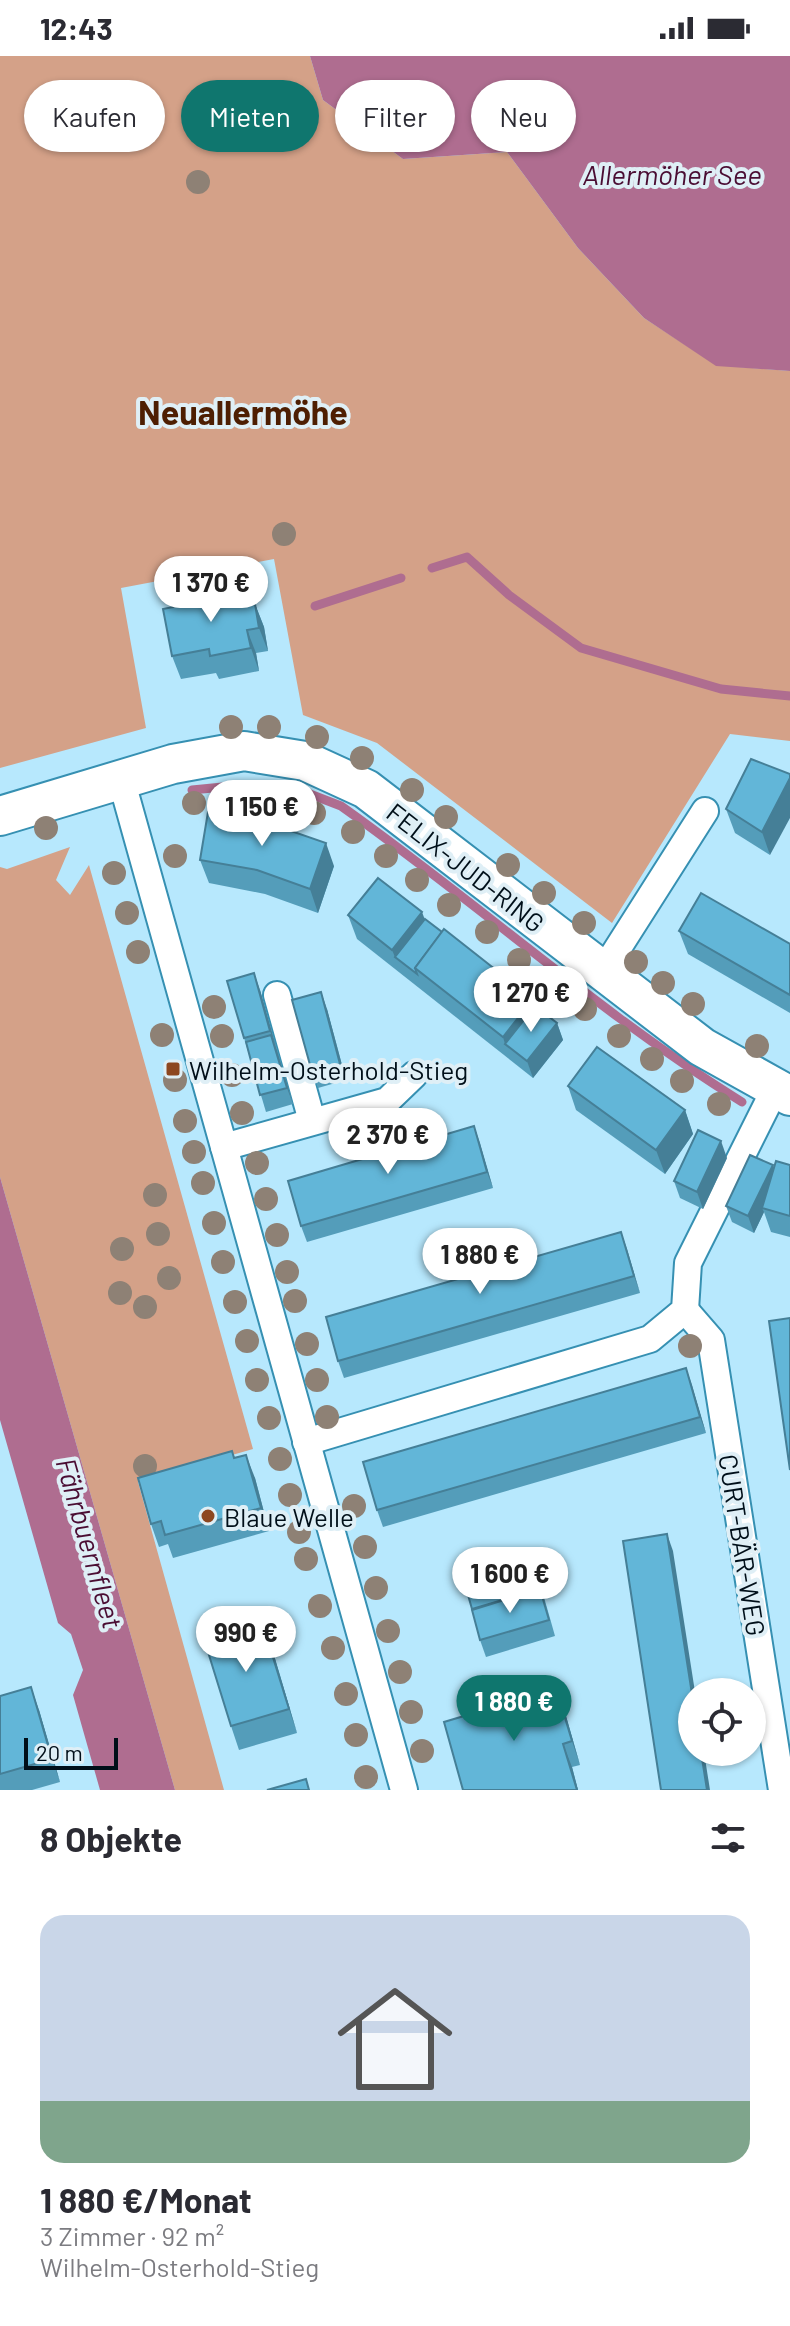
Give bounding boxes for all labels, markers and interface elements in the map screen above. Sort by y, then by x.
text: 12:43 [40,10,113,46]
chip: Kaufen [24,80,165,152]
chip: Mieten [181,80,319,152]
chip: Filter [335,80,455,152]
chip: Neu [471,80,576,152]
water label: Allermöher See [582,157,762,191]
district label: Neuallermöhe [138,391,348,432]
pin: 1 370 € [137,556,285,624]
text: 1 370 € [172,566,250,597]
pin: 1 150 € [188,780,336,848]
text: 1 150 € [225,790,299,821]
street label: FELIX-JUD-RING [381,796,551,938]
pin: 1 270 € [457,966,605,1034]
text: 1 270 € [492,976,570,1007]
place label: Wilhelm-Osterhold-Stieg [189,1054,468,1085]
marker: Wilhelm-Osterhold-Stieg [164,1060,182,1078]
pin: 2 370 € [314,1108,462,1176]
text: 2 370 € [346,1118,430,1149]
pin: 1 880 € [406,1228,554,1296]
text: 1 880 € [440,1238,520,1269]
street label: CURT-BÄR-WEG [713,1452,773,1638]
water label: Fährbuernfleet [49,1454,131,1632]
place label: Blaue Welle [224,1501,354,1532]
marker: Blaue Welle [199,1507,217,1525]
pin: 1 600 € [436,1547,584,1615]
text: 1 600 € [470,1557,550,1588]
pin: 990 € [190,1606,302,1674]
text: 990 € [214,1616,278,1647]
pin: 1 880 € [440,1675,588,1743]
map controls [678,1678,766,1766]
button: locate [678,1678,766,1766]
text: 1 880 € [474,1685,554,1716]
scale bar [24,1734,118,1770]
text: 20 m [36,1739,83,1765]
icon: filters [706,1816,750,1860]
text: 8 Objekte [40,1818,182,1859]
icon: home [323,1967,467,2111]
text: 1 880 €/Monat [40,2179,252,2220]
text: 3 Zimmer · 92 m² [40,2220,224,2251]
text: Wilhelm-Osterhold-Stieg [40,2251,319,2282]

